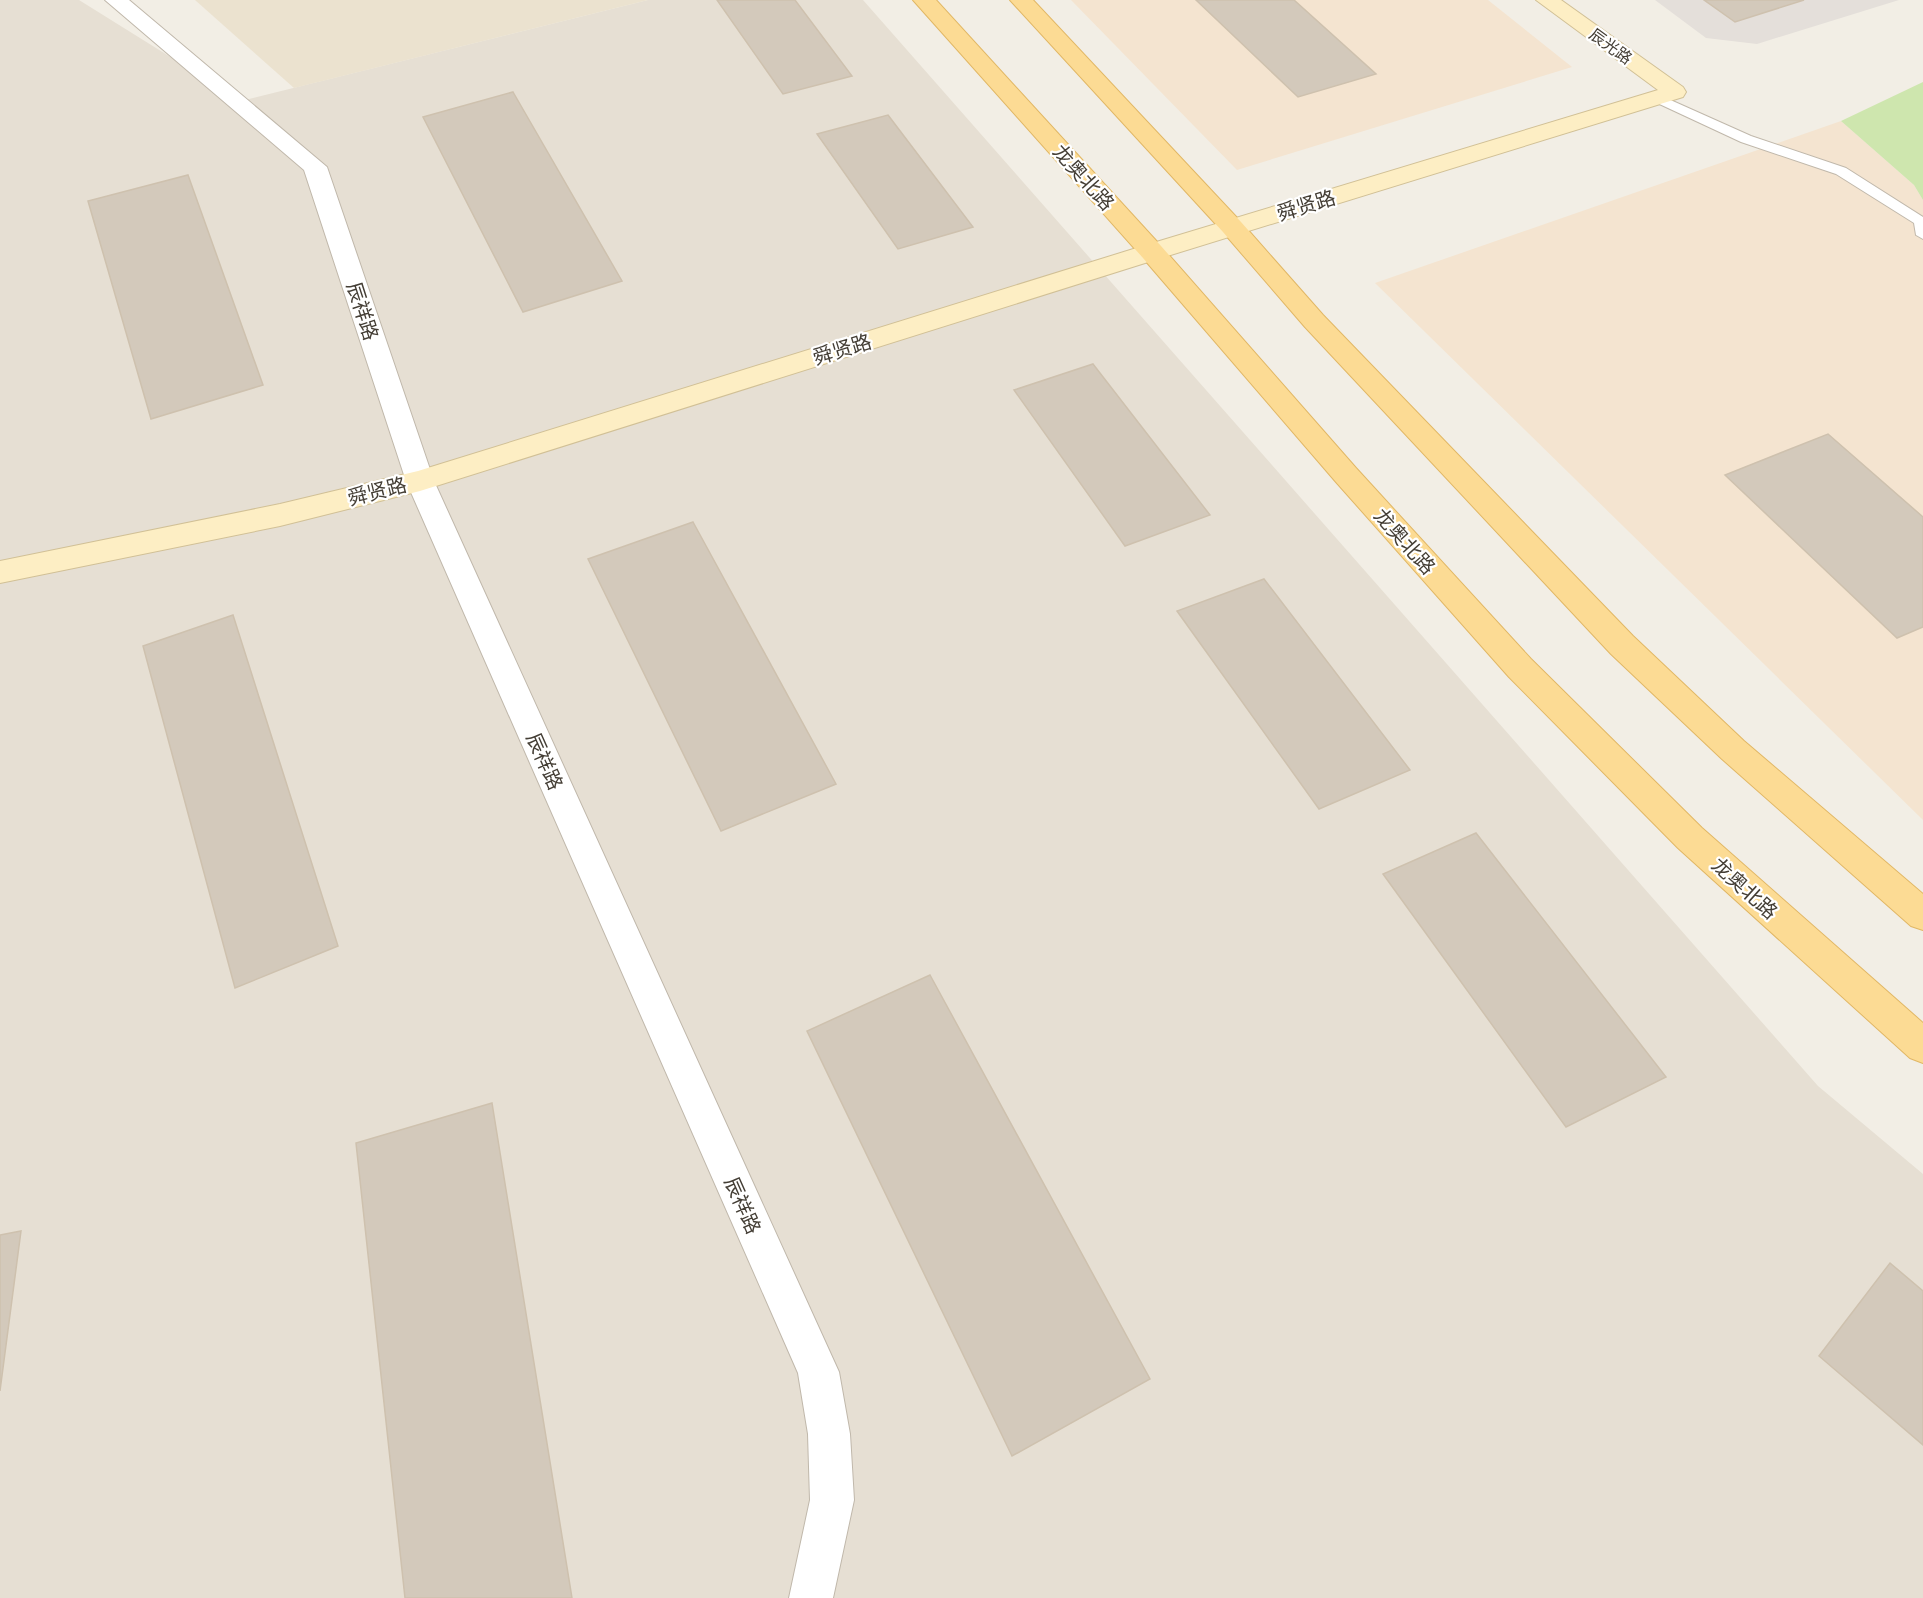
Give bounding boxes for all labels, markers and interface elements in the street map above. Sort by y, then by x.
street label: 辰光路 [1585,23,1637,69]
street label: 龙奥北路 [1047,138,1121,216]
street label: 舜贤路 [1273,183,1339,227]
street label: 辰祥路 [341,278,385,344]
street label: 舜贤路 [809,327,875,371]
street label: 舜贤路 [345,471,409,511]
street label: 龙奥北路 [1368,502,1442,580]
street label: 辰祥路 [520,728,570,794]
street label: 龙奥北路 [1706,851,1784,925]
street label: 辰祥路 [718,1172,768,1238]

